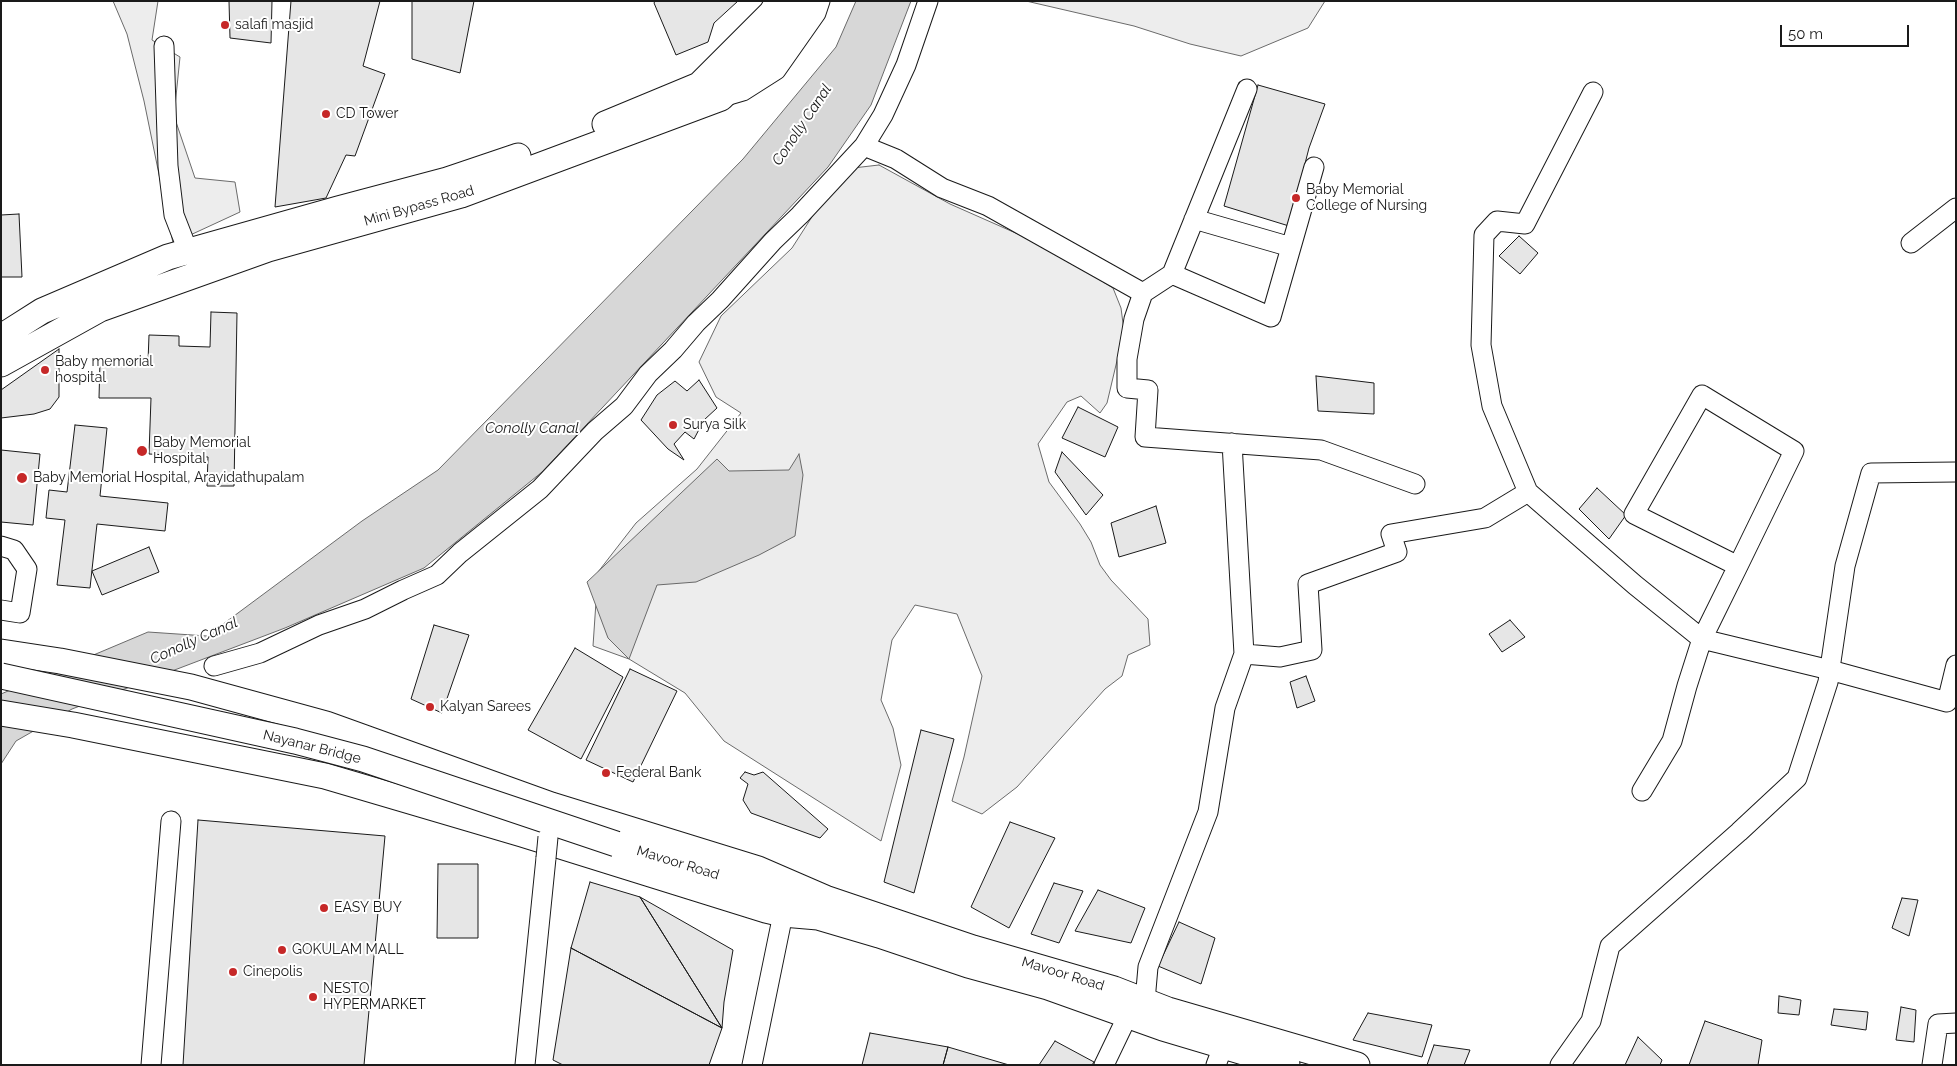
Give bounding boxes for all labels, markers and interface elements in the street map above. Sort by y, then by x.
scale bar [1782,15,1911,47]
place label: salafi masjid [235,17,314,33]
marker: salafi masjid [219,19,231,31]
text: 50 m [1788,25,1823,43]
water label: Conolly Canal [768,81,836,169]
place label: CD Tower [336,106,398,122]
marker: CD Tower [320,108,332,120]
street label: Mini Bypass Road [362,182,476,230]
place label: Baby Memorial College of Nursing [1306,182,1427,214]
marker: Baby Memorial College of Nursing [1290,192,1302,204]
place label: Baby memorial hospital [55,354,153,387]
marker: Baby memorial hospital [39,364,51,376]
place label: Surya Silk [683,417,746,433]
water label: Conolly Canal [485,419,579,437]
marker: Surya Silk [667,419,679,431]
place label: Baby Memorial Hospital [153,435,250,468]
marker: Baby Memorial Hospital [135,444,149,458]
place label: Baby Memorial Hospital, Arayidathupalam [33,470,304,486]
marker: Baby Memorial Hospital, Arayidathupalam [15,471,29,485]
water label: Conolly Canal [147,614,241,668]
place label: Kalyan Sarees [440,699,531,715]
marker: Kalyan Sarees [424,701,436,713]
street label: Nayanar Bridge [261,727,363,767]
place label: Federal Bank [616,765,701,781]
marker: Federal Bank [600,767,612,779]
street label: Mavoor Road [635,842,721,884]
place label: EASY BUY [334,900,402,916]
marker: EASY BUY [318,902,330,914]
place label: GOKULAM MALL [292,942,404,958]
marker: GOKULAM MALL [276,944,288,956]
street label: Mavoor Road [1020,953,1106,995]
place label: Cinepolis [243,964,303,980]
marker: Cinepolis [227,966,239,978]
place label: NESTO HYPERMARKET [323,981,426,1014]
marker: NESTO HYPERMARKET [307,991,319,1003]

